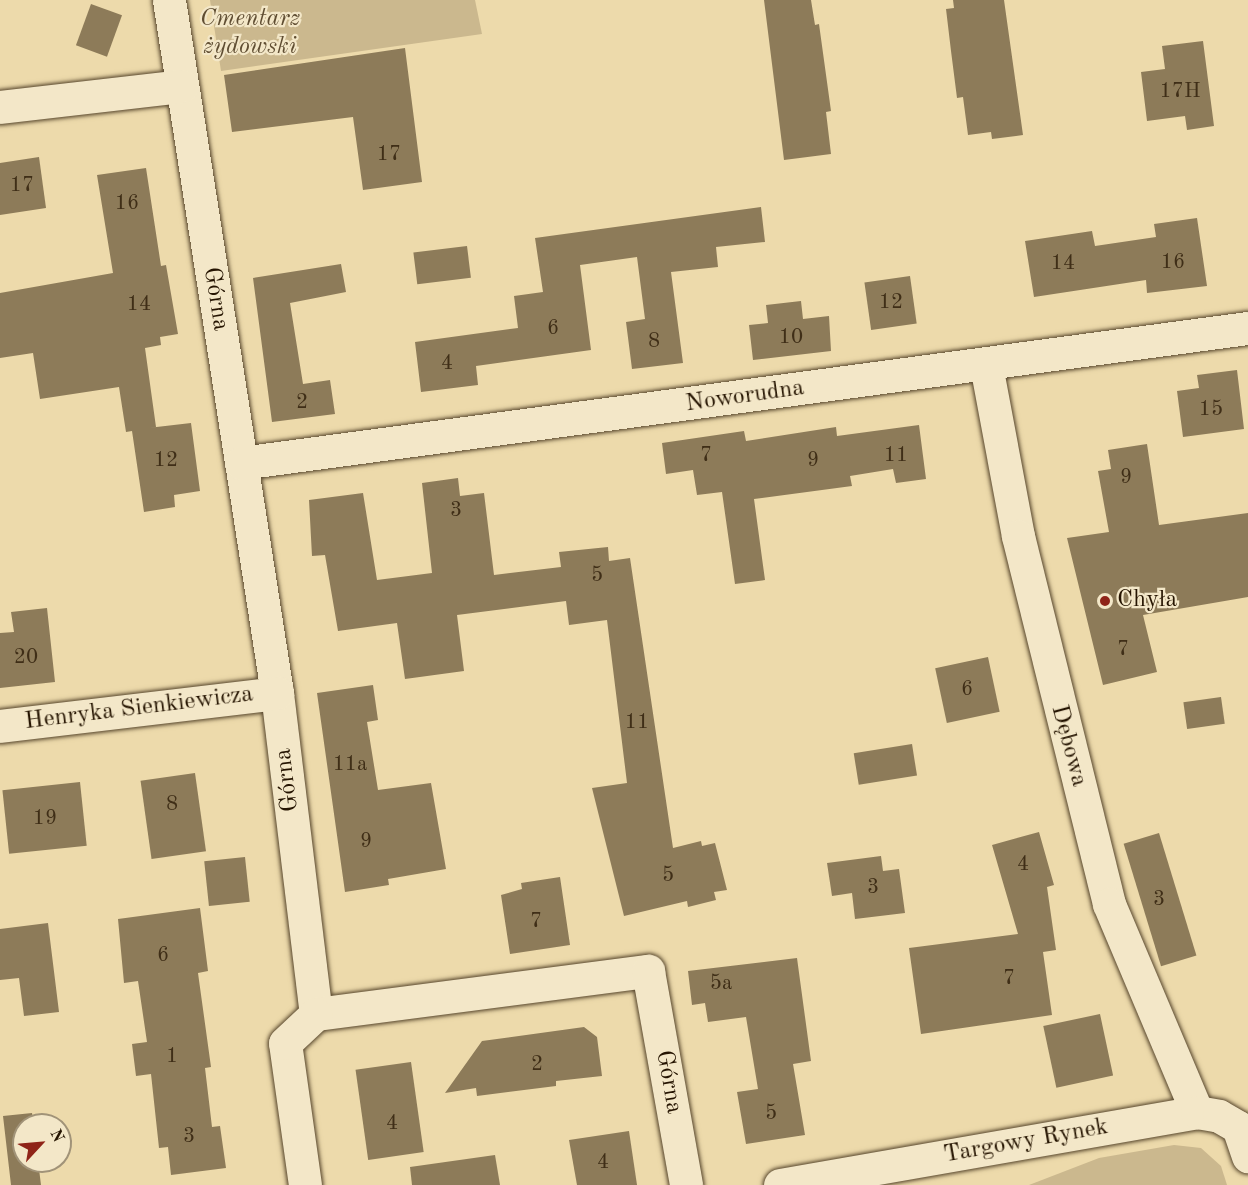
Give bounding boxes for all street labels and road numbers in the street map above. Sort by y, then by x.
street label: Górna [196,265,234,333]
street label: Noworudna [684,374,806,420]
street label: Henryka Sienkiewicza [23,681,255,737]
street label: Dębowa [1043,702,1093,790]
street label: Górna [270,747,306,813]
street label: Górna [648,1048,688,1116]
street label: Targowy Rynek [942,1113,1110,1171]

